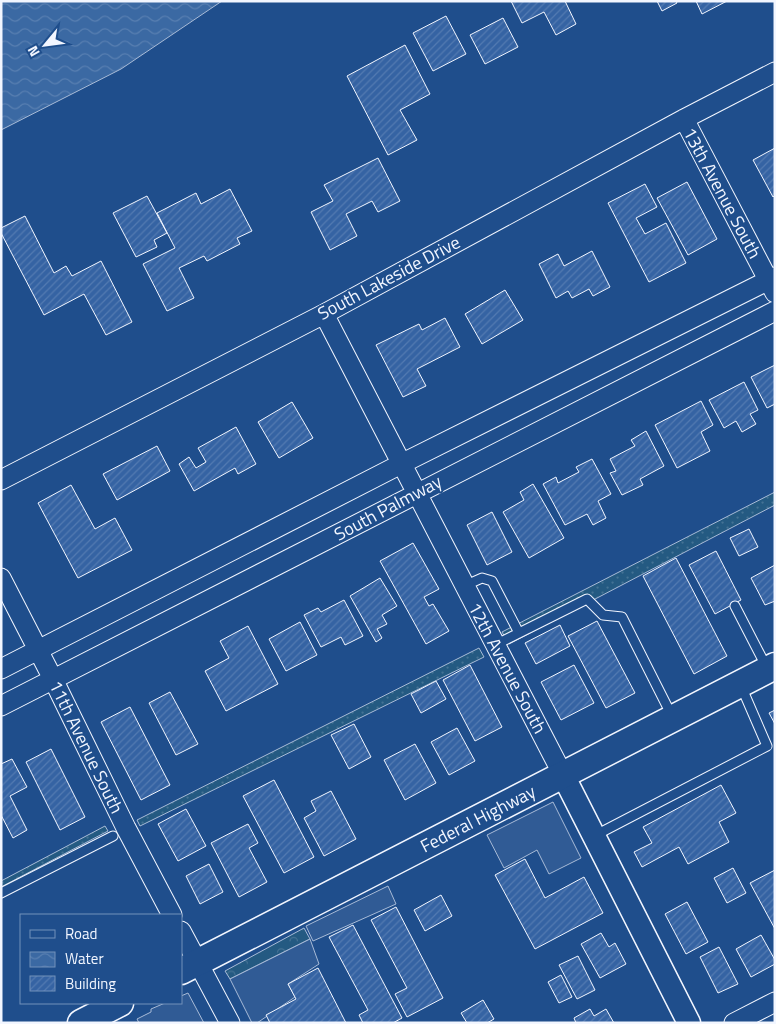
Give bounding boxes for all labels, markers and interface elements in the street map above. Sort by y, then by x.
north arrow [20,20,70,70]
text: N [22,42,45,61]
street label: 13th Avenue South [676,122,768,263]
street label: South Lakeside Drive [313,229,465,327]
street label: South Palmway [329,468,447,547]
street label: 12th Avenue South [461,597,553,738]
street label: 11th Avenue South [42,676,130,818]
street label: Federal Highway [415,778,540,859]
legend [20,914,182,1004]
text: Road [65,922,97,945]
text: Water [65,947,104,970]
text: Building [65,972,116,995]

